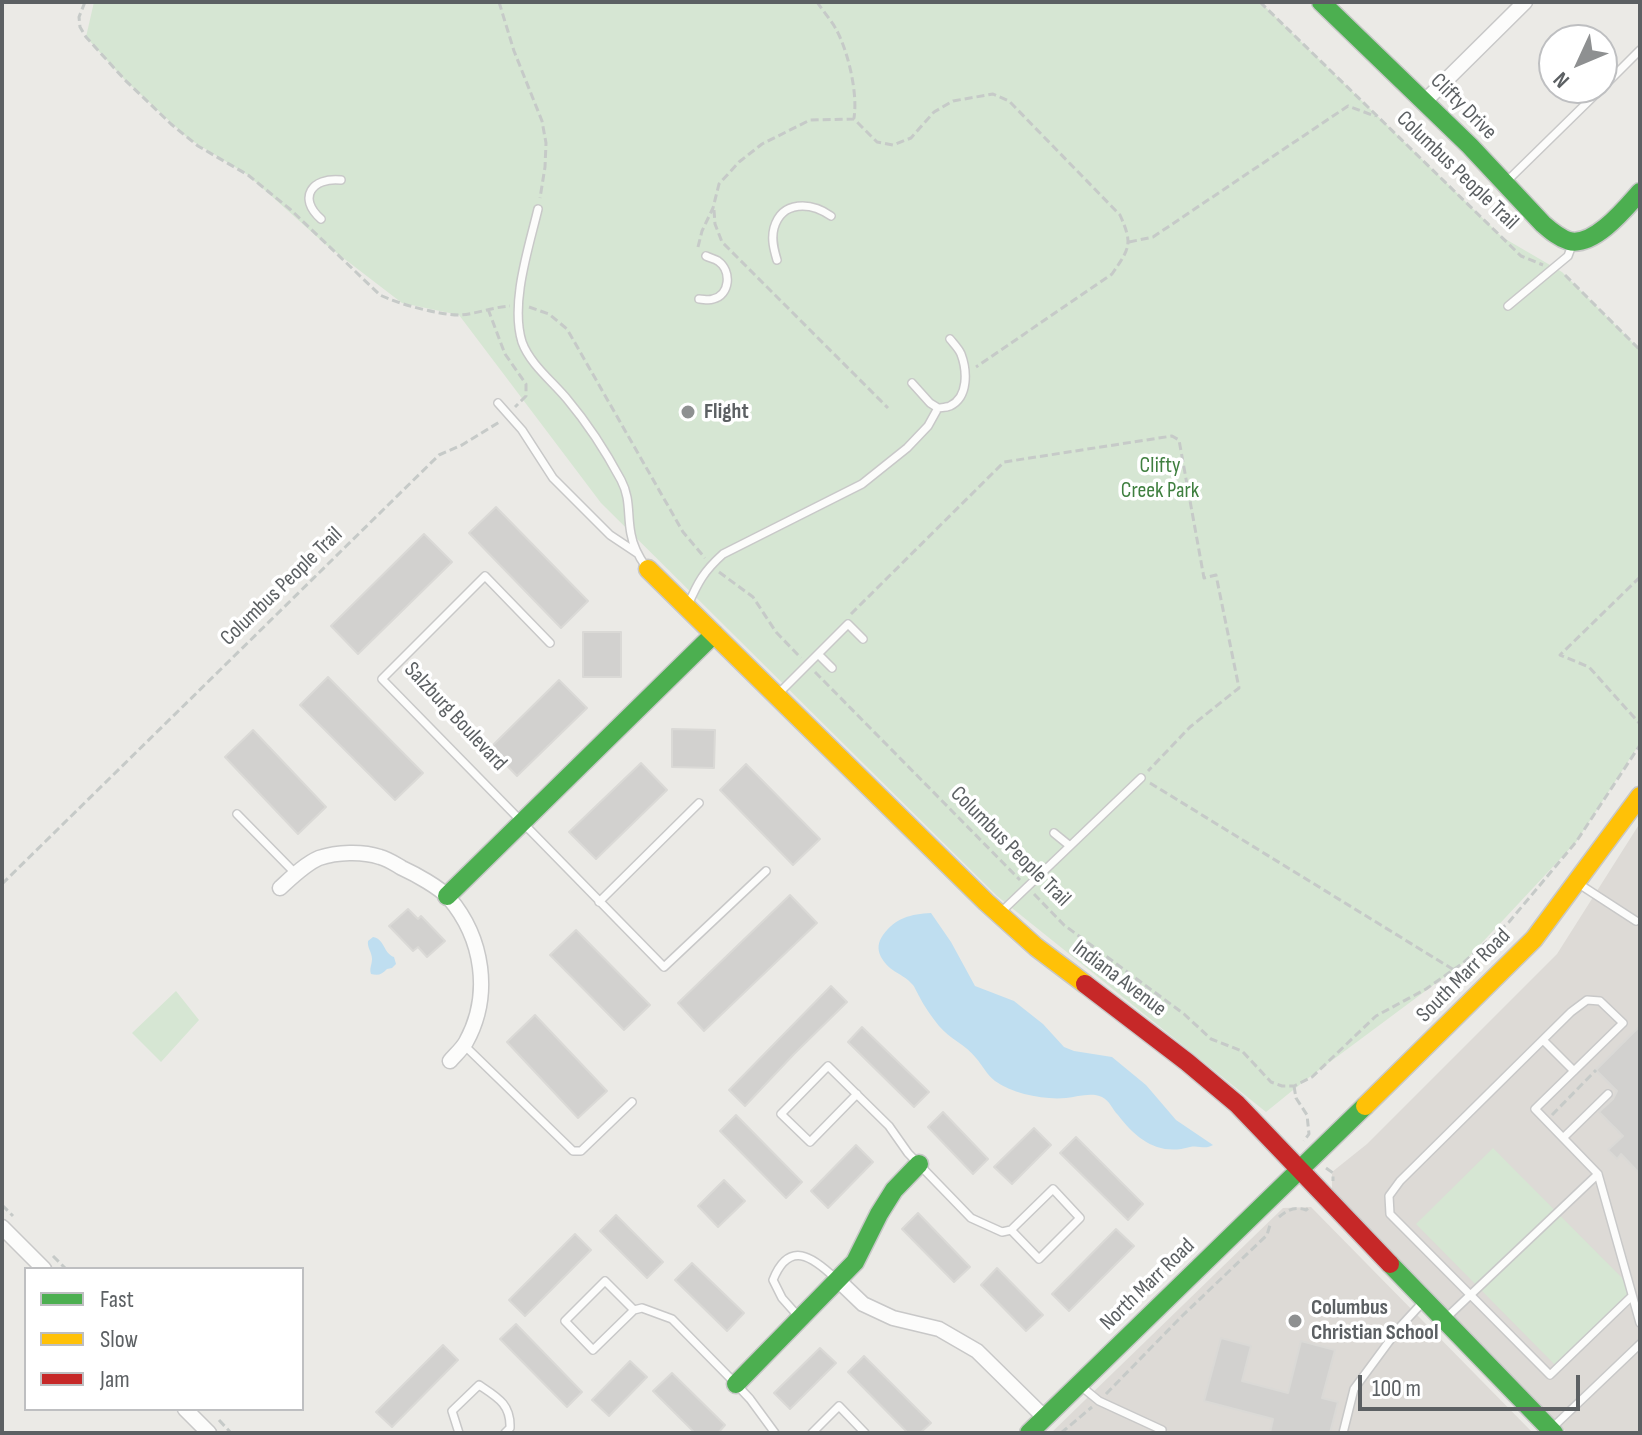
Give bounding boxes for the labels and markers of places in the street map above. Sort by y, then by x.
place label: Flight [704,399,749,425]
marker: Flight [679,403,697,421]
place label: Columbus Christian School [1311,1295,1438,1346]
marker: Columbus Christian School [1286,1312,1304,1330]

